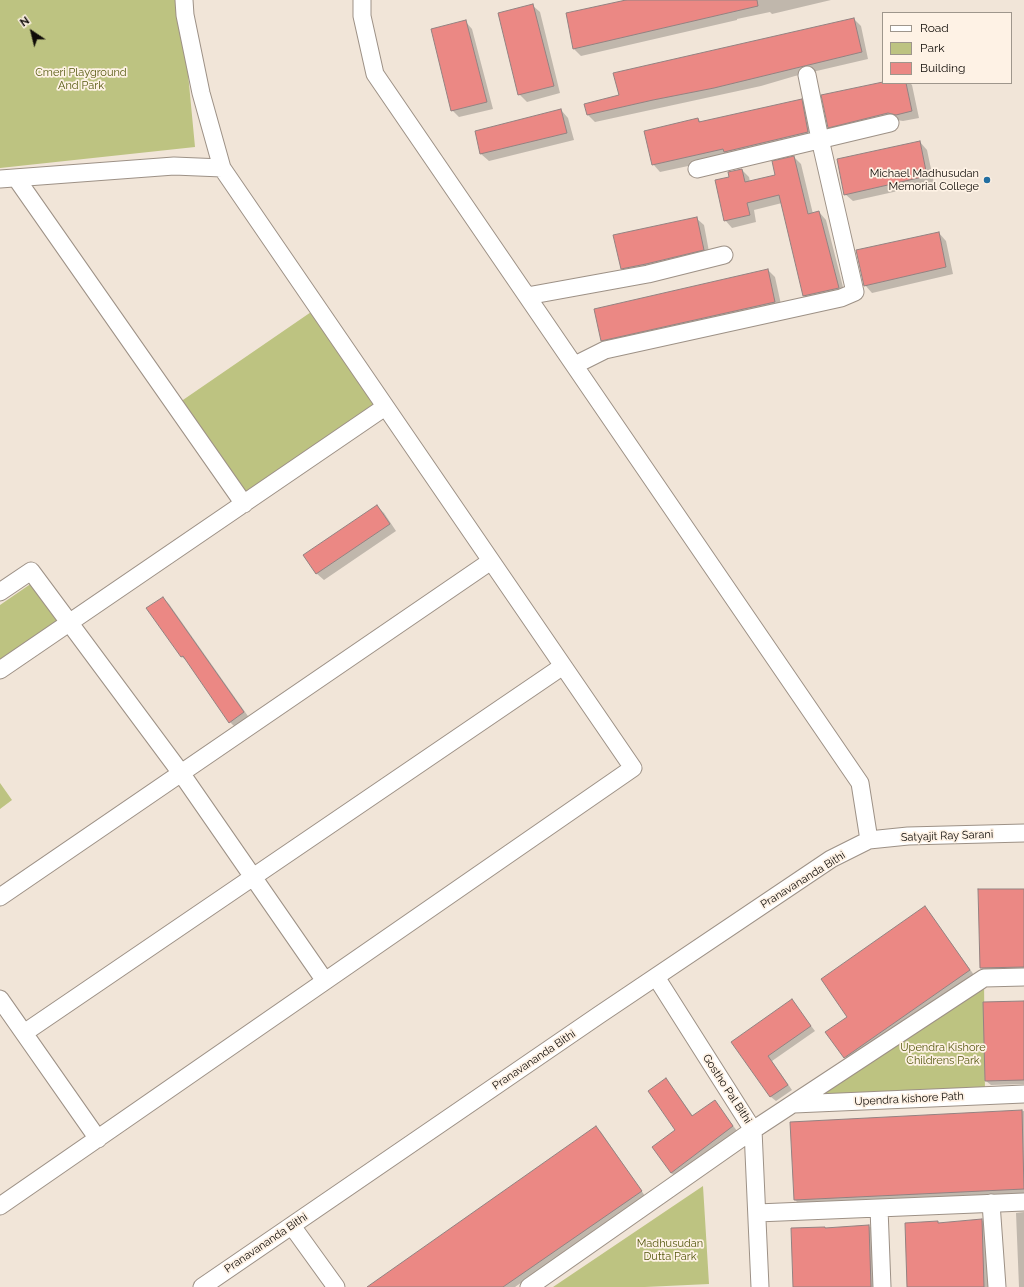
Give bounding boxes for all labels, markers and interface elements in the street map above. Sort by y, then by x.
north arrow [12,12,52,52]
legend [882,12,1012,84]
text: N [18,14,32,29]
text: Road [920,21,949,35]
text: Park [920,41,945,55]
text: Building [920,61,966,75]
park label: Cmeri Playground And Park [35,66,127,92]
place label: Michael Madhusudan Memorial College [870,167,979,193]
marker: Michael Madhusudan Memorial College [982,175,992,185]
street label: Satyajit Ray Sarani [901,828,993,844]
street label: Pranavananda Bithi [758,849,848,911]
street label: Pranavananda Bithi [490,1027,578,1093]
park label: Upendra Kishore Childrens Park [900,1041,986,1067]
street label: Gostho Pal Bithi [700,1052,754,1126]
street label: Upendra kishore Path [854,1090,964,1108]
street label: Pranavananda Bithi [222,1210,310,1276]
park label: Madhusudan Dutta Park [637,1237,703,1263]

